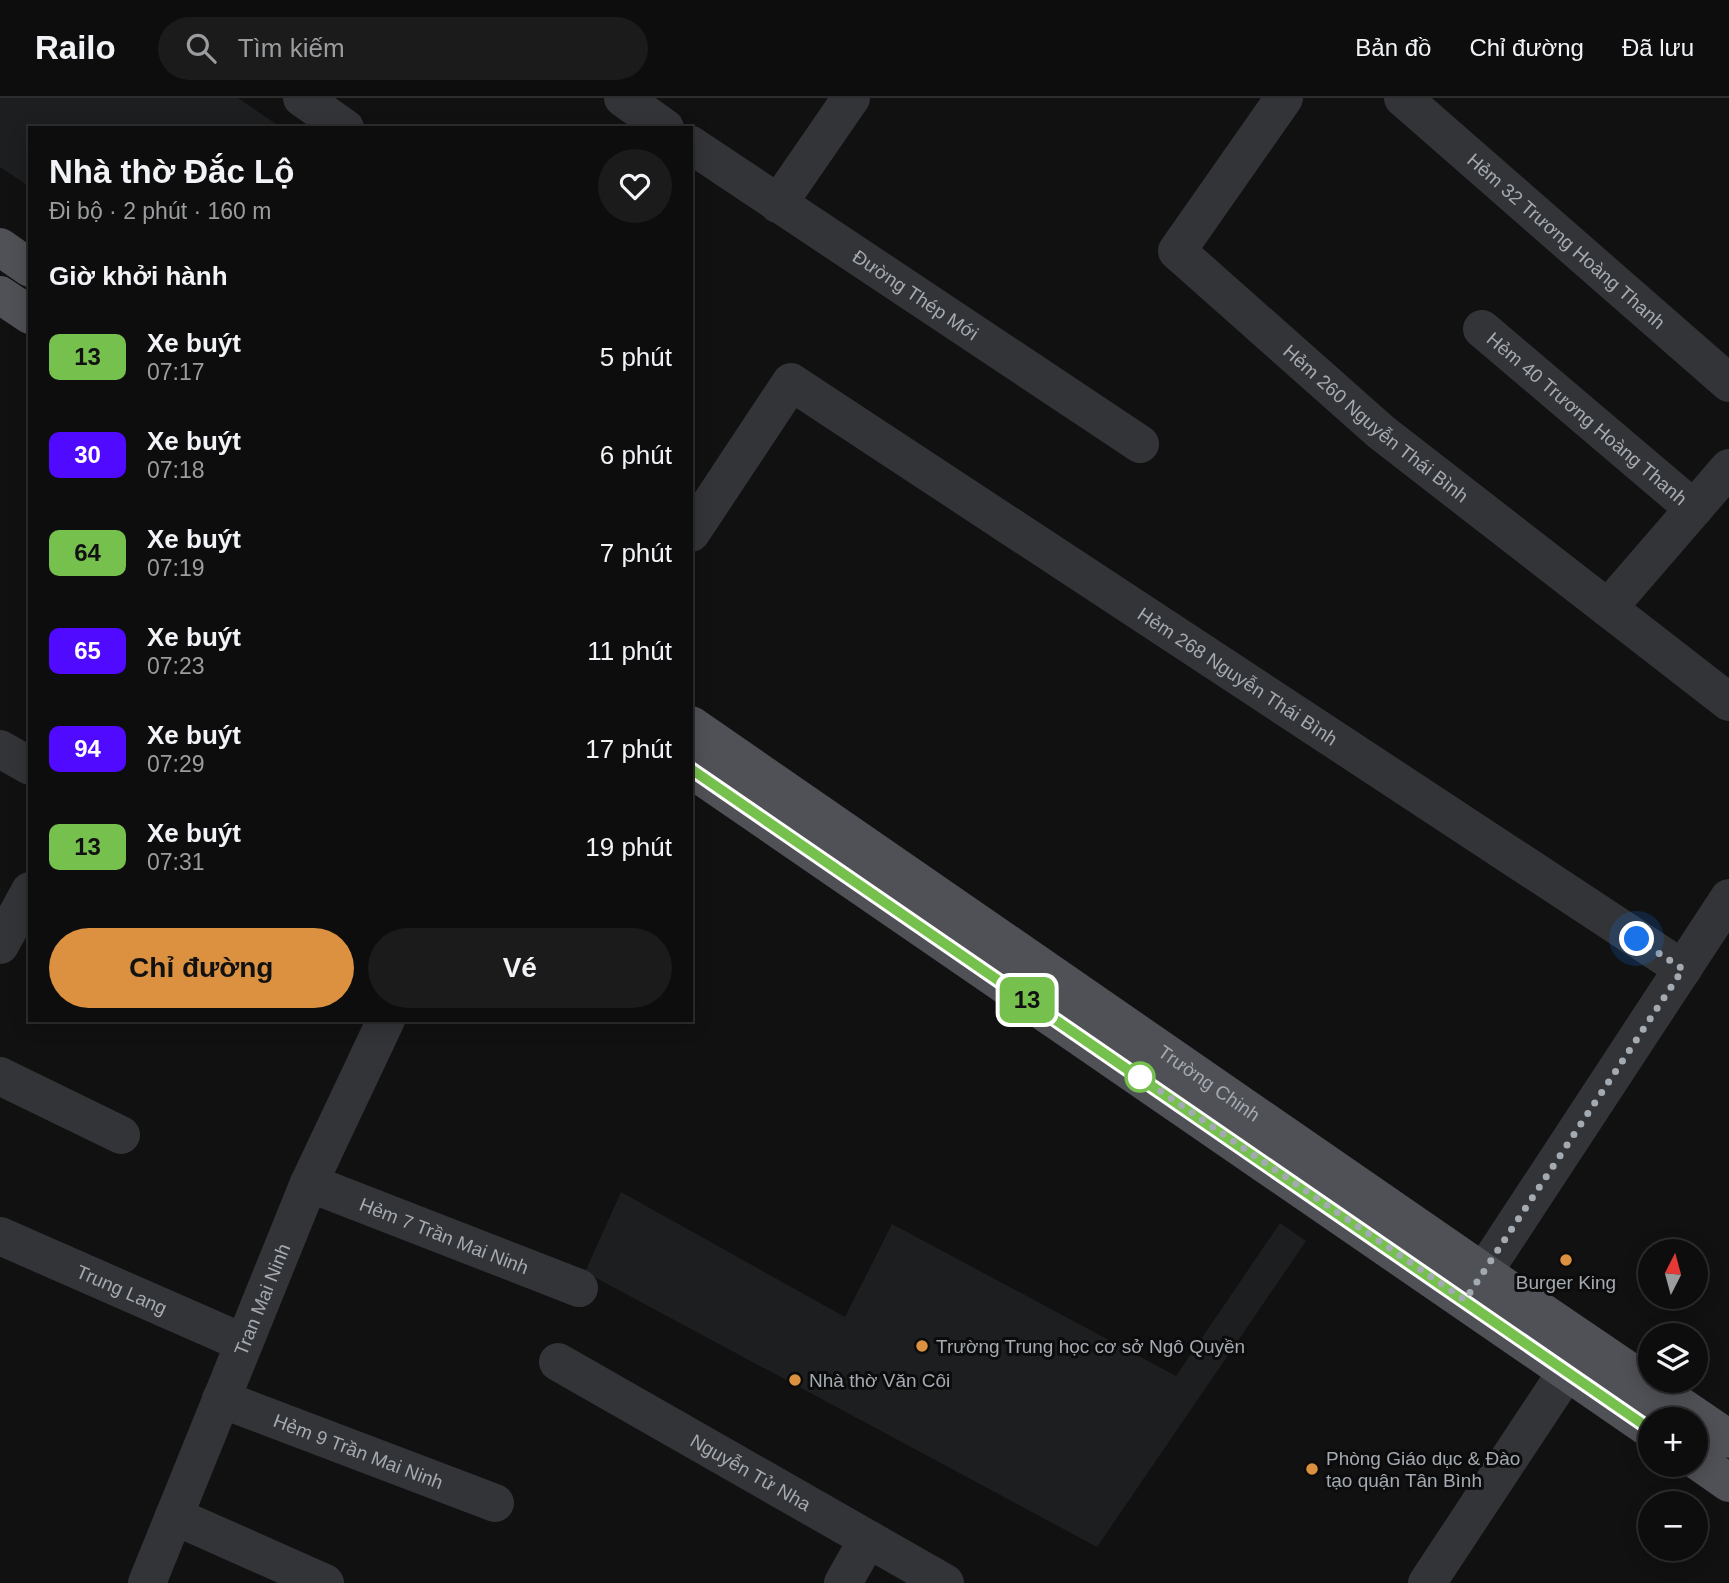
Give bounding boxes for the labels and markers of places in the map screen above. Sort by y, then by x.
unlabelled marker [1125,1062,1155,1092]
marker: Burger King [1558,1252,1574,1268]
place label: Burger King [1516,1272,1616,1293]
place label: Trường Trung học cơ sở Ngô Quyền [936,1336,1245,1357]
marker: Trường Trung học cơ sở Ngô Quyền [914,1338,930,1354]
place label: Nhà thờ Văn Côi [809,1370,950,1391]
marker: Nhà thờ Văn Côi [787,1372,803,1388]
place label: Phòng Giáo dục & Đào tạo quận Tân Bình [1326,1448,1520,1491]
marker: Phòng Giáo dục & Đào tạo quận Tân Bình [1304,1461,1320,1477]

